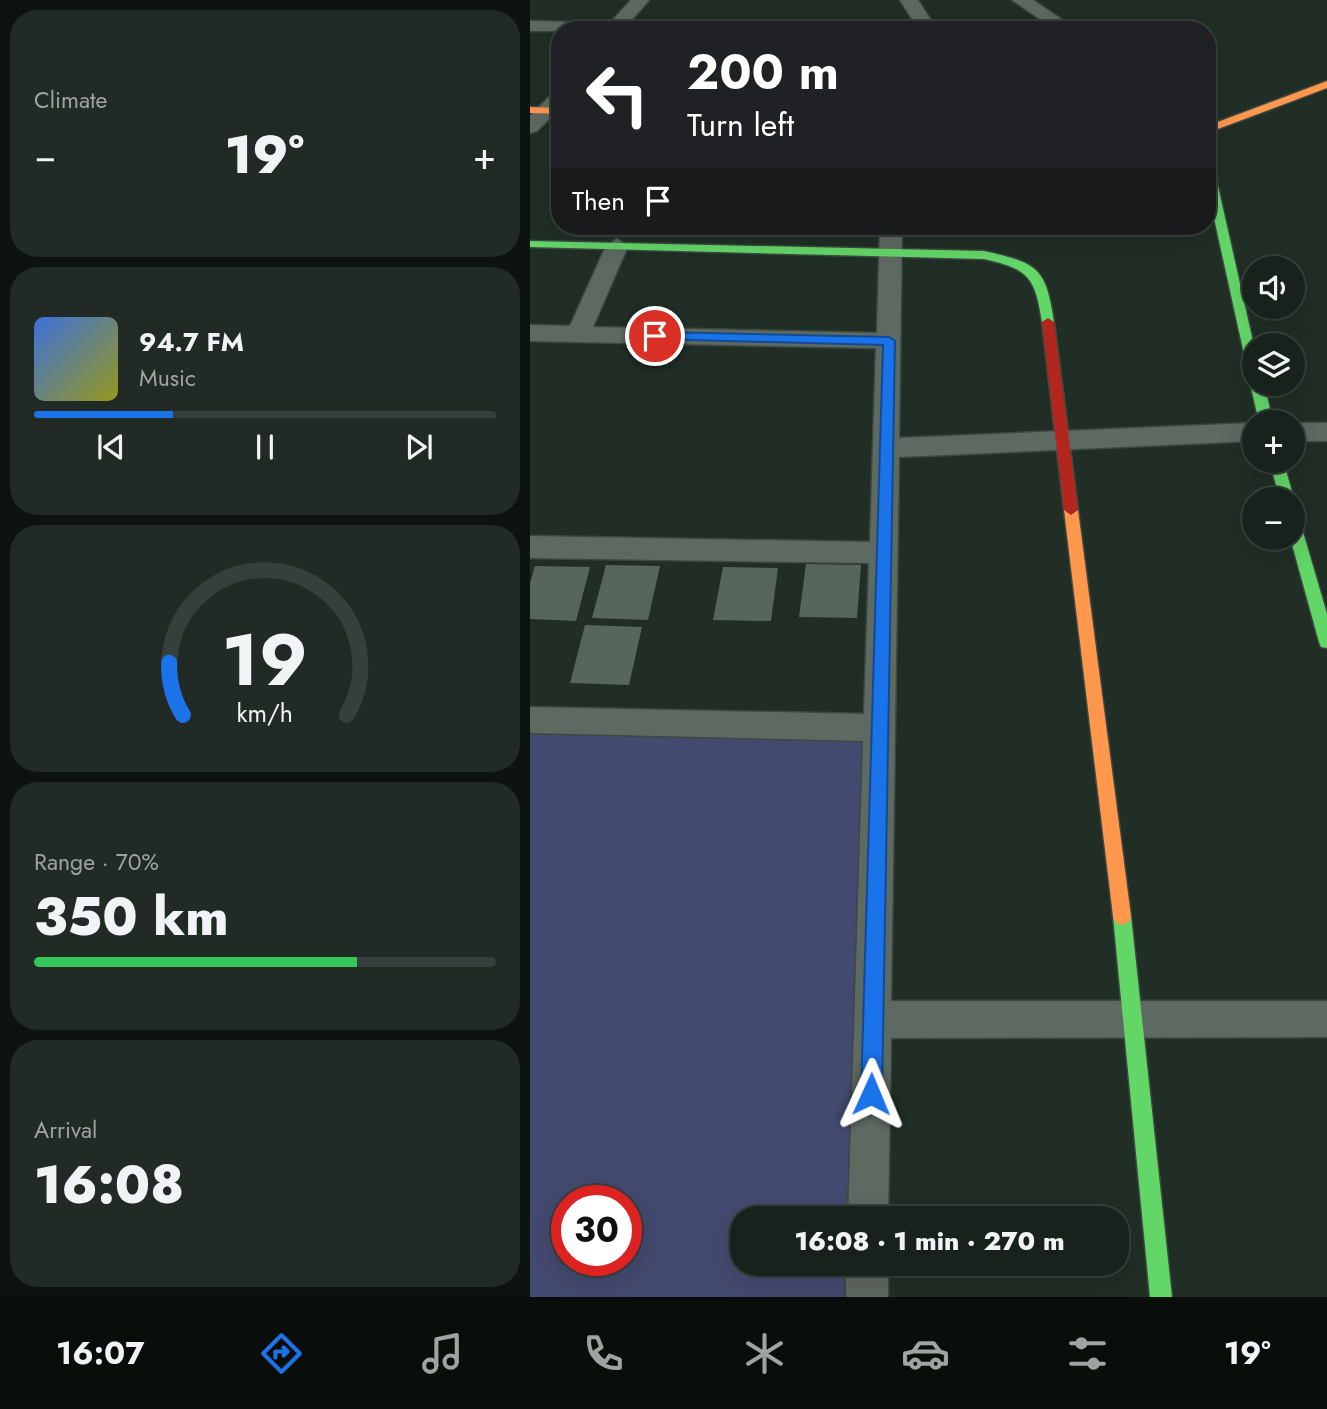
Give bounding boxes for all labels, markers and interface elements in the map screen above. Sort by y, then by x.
text: 200 m [687,37,839,107]
icon: left [572,49,663,140]
text: Climate [34,83,107,117]
text: Turn left [687,102,794,148]
text: 19° [225,117,304,193]
text: − [34,128,56,183]
text: + [473,128,496,183]
text: Then [572,182,625,220]
icon: arrive [639,182,677,220]
map controls [1242,256,1305,550]
button: sound [1242,256,1305,319]
pin [625,306,685,366]
icon: arrive [636,317,674,355]
text: 94.7 FM [139,323,244,361]
button: layers [1242,333,1305,396]
text: Music [139,361,196,395]
button: + [1242,410,1305,473]
icon: previous [92,428,130,466]
icon: pause [246,428,284,466]
icon: next [400,428,438,466]
button: − [1242,487,1305,550]
text: 19 [222,607,308,712]
text: km/h [237,694,293,730]
text: Range · 70% [34,845,159,879]
text: 350 km [34,879,229,955]
position arrow [834,1057,908,1131]
text: Arrival [34,1113,97,1147]
text: 16:08 [34,1147,184,1223]
speed limit sign: 30 [551,1185,642,1276]
text: 16:08 · 1 min · 270 m [794,1222,1065,1260]
icon: directions [257,1329,306,1378]
icon: music [418,1329,467,1378]
icon: phone [579,1329,628,1378]
icon: climate [740,1329,789,1378]
icon: car [901,1329,950,1378]
icon: filters [1063,1329,1112,1378]
text: 16:07 [56,1330,145,1376]
text: 19° [1224,1330,1271,1376]

